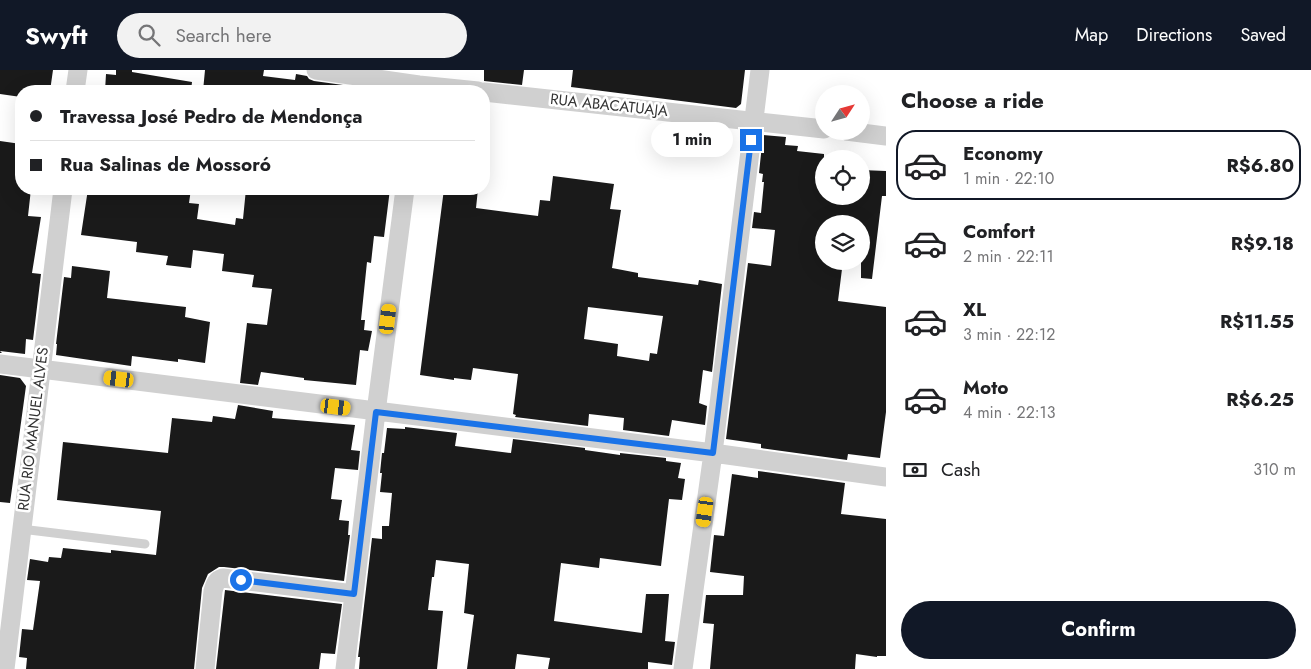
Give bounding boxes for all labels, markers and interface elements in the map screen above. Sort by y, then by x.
search box [117,13,467,58]
text: Swyft [25,18,87,53]
icon: search [135,21,163,49]
text: Search here [175,22,272,49]
text: Map [1075,22,1108,48]
text: Directions [1136,22,1212,48]
text: Saved [1240,22,1286,48]
text: Choose a ride [901,84,1044,116]
north arrow [815,85,870,140]
map controls [815,85,870,270]
street label: RUA ABACATUAJA [549,88,669,122]
text: Travessa José Pedro de Mendonça [60,103,363,130]
callout: 1 min [651,122,734,158]
text: 1 min [672,128,712,151]
route end [740,129,762,151]
text: Economy [963,140,1043,167]
icon: car [903,143,948,188]
button: locate [815,150,870,205]
text: Rua Salinas de Mossoró [60,151,271,178]
text: R$6.80 [1227,152,1294,179]
text: 1 min · 22:10 [963,167,1054,190]
button: layers [815,215,870,270]
text: Comfort [963,218,1035,245]
icon: car [903,221,948,266]
text: R$9.18 [1231,230,1294,257]
text: 2 min · 22:11 [963,245,1054,268]
text: XL [963,296,986,323]
icon: car [903,299,948,344]
car [378,303,397,335]
text: R$11.55 [1220,308,1294,335]
text: 3 min · 22:12 [963,323,1055,346]
street label: RUA RIO MANUEL ALVES [12,346,54,512]
car [103,370,134,388]
text: Moto [963,374,1008,401]
icon: car [903,377,948,422]
text: R$6.25 [1226,386,1294,413]
car [320,398,351,416]
text: 4 min · 22:13 [963,401,1056,424]
icon: cash [901,456,929,484]
text: Cash [941,456,981,483]
text: 310 m [1253,458,1296,481]
car [695,496,714,528]
route start [230,569,252,591]
button: Confirm [901,601,1296,659]

